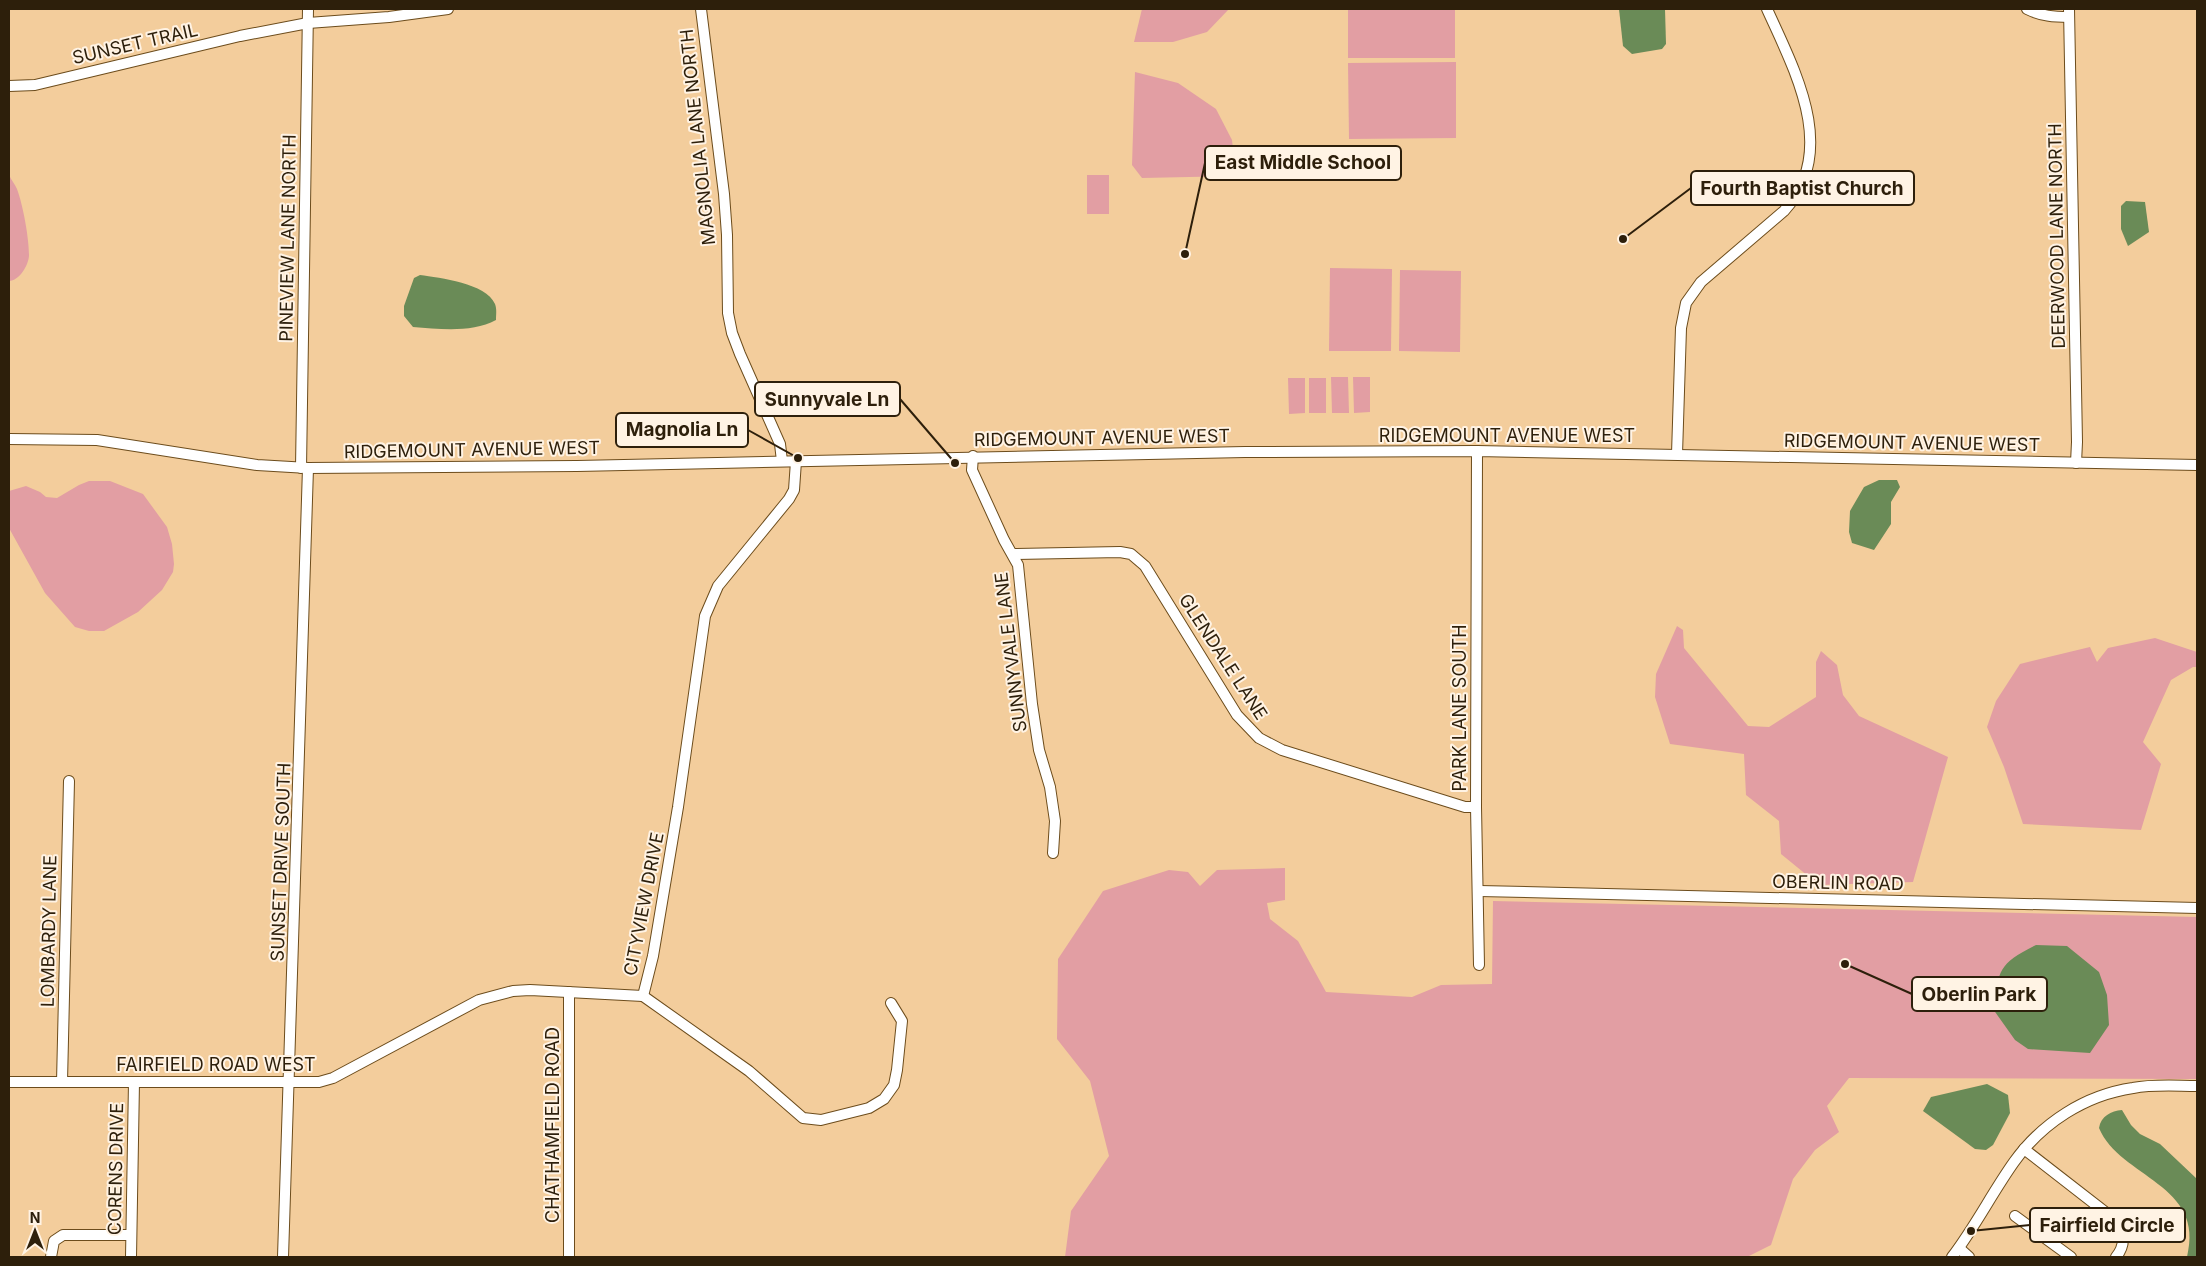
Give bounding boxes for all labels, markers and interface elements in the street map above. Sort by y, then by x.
street label: SUNSET TRAIL [70,19,200,68]
street label: MAGNOLIA LANE NORTH [676,28,719,246]
street label: DEERWOOD LANE NORTH [2044,123,2069,349]
street label: PINEVIEW LANE NORTH [275,134,300,342]
callout: East Middle School [1205,146,1401,180]
text: East Middle School [1215,151,1391,174]
callout: Fourth Baptist Church [1691,171,1914,205]
text: Fourth Baptist Church [1700,177,1904,200]
callout: Sunnyvale Ln [755,382,900,416]
text: Sunnyvale Ln [765,388,889,411]
callout: Magnolia Ln [616,413,748,447]
text: Magnolia Ln [626,418,738,441]
street label: RIDGEMOUNT AVENUE WEST [974,425,1230,450]
street label: RIDGEMOUNT AVENUE WEST [1379,425,1635,446]
street label: RIDGEMOUNT AVENUE WEST [1784,430,2040,455]
street label: RIDGEMOUNT AVENUE WEST [344,437,600,462]
street label: SUNNYVALE LANE [990,571,1031,733]
street label: GLENDALE LANE [1175,590,1272,724]
street label: PARK LANE SOUTH [1449,624,1470,792]
street label: SUNSET DRIVE SOUTH [267,762,294,962]
street label: CITYVIEW DRIVE [619,830,668,977]
street label: LOMBARDY LANE [37,855,60,1007]
street label: OBERLIN ROAD [1772,871,1904,894]
callout: Oberlin Park [1912,977,2047,1011]
text: Oberlin Park [1922,983,2036,1006]
street label: CHATHAMFIELD ROAD [542,1027,563,1223]
street label: FAIRFIELD ROAD WEST [116,1054,316,1075]
street label: CORENS DRIVE [104,1103,127,1235]
north arrow [10,1206,60,1256]
callout: Fairfield Circle [2030,1208,2185,1242]
text: N [30,1209,40,1226]
text: Fairfield Circle [2039,1214,2175,1237]

